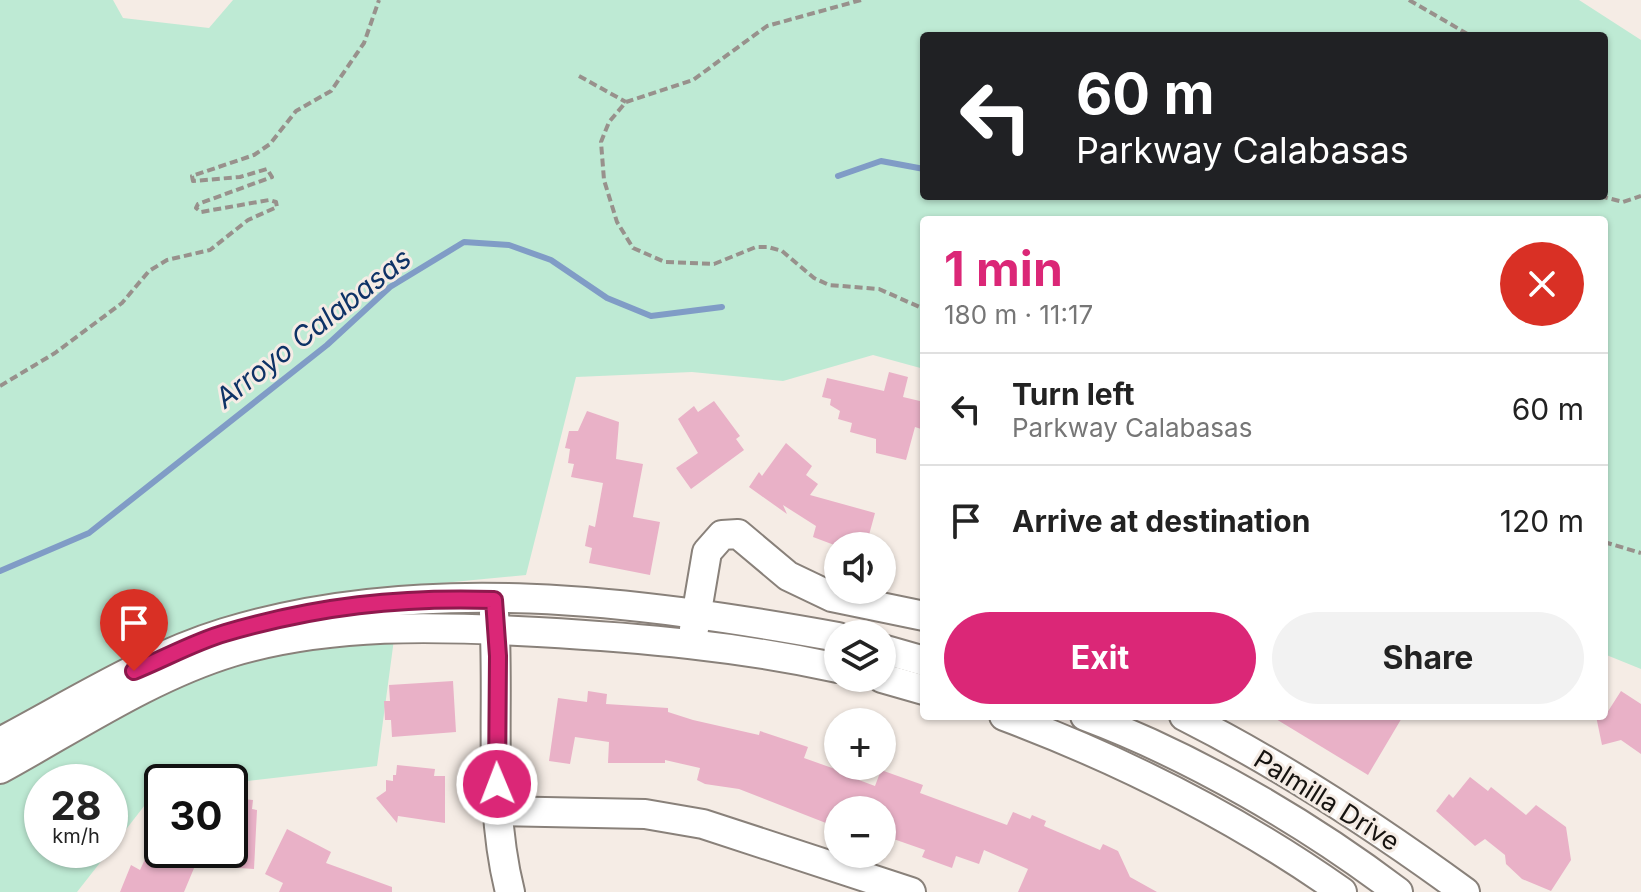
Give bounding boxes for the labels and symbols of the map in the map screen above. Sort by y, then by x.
water label: Arroyo Calabasas [208,241,418,416]
pin [100,589,168,671]
position arrow [455,742,539,826]
street label: Palmilla Drive [1249,743,1405,857]
speed limit sign: 30 [144,764,248,868]

